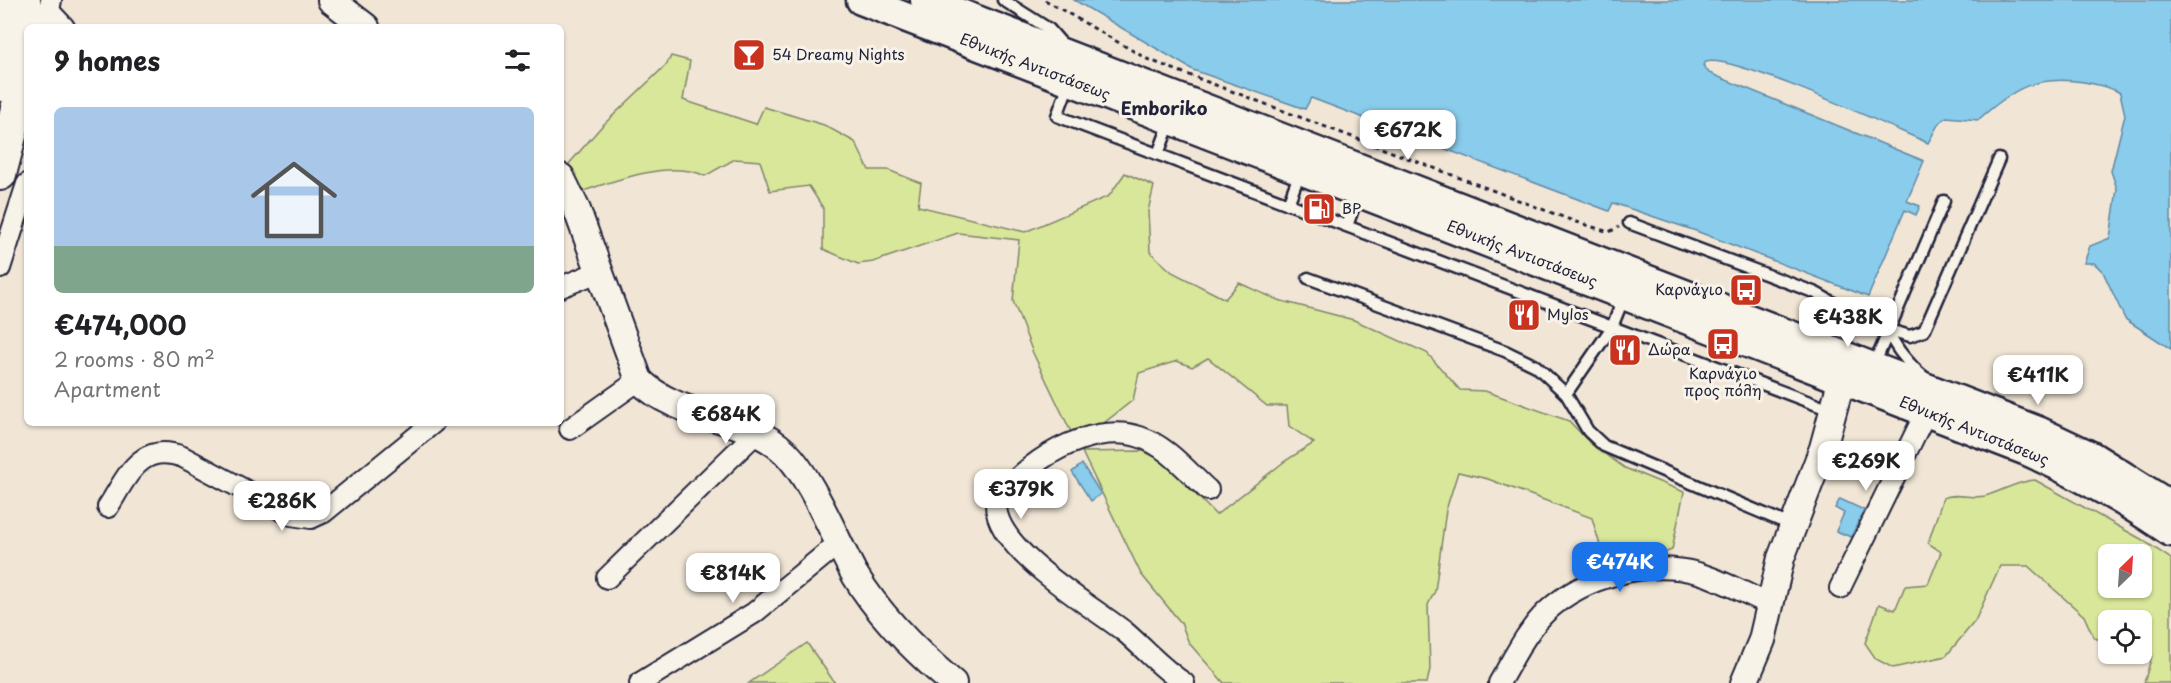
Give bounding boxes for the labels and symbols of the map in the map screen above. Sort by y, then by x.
street label: Εθνικής Αντιστάσεως [957,26,1114,105]
bar icon: 54 Dreamy Nights [731,37,767,73]
place label: 54 Dreamy Nights [772,42,905,65]
district label: Emboriko [1121,94,1208,121]
pin: €672K [1366,110,1450,161]
fuel station icon: BP [1301,191,1337,227]
place label: BP [1342,196,1361,219]
street label: Εθνικής Αντιστάσεως [1444,213,1601,292]
bus stop icon: Καρνάγιο [1728,272,1764,308]
place label: Καρνάγιο [1655,277,1723,300]
restaurant icon: Mylos [1506,297,1542,333]
pin: €438K [1806,297,1890,348]
place label: Mylos [1547,302,1589,325]
bus stop icon: Καρνάγιο προς πόλη [1705,326,1741,362]
restaurant icon: Δώρα [1607,332,1643,368]
place label: Δώρα [1648,337,1691,360]
pin: €411K [1996,355,2080,406]
place label: Καρνάγιο προς πόλη [1684,361,1762,401]
street label: Εθνικής Αντιστάσεως [1896,389,2053,470]
pin: €684K [684,394,768,445]
pin: €269K [1824,441,1908,492]
pin: €379K [979,469,1063,520]
pin: €286K [240,481,324,532]
pin: €474K [1578,542,1662,593]
north arrow [2098,544,2152,598]
pin: €814K [691,553,775,604]

